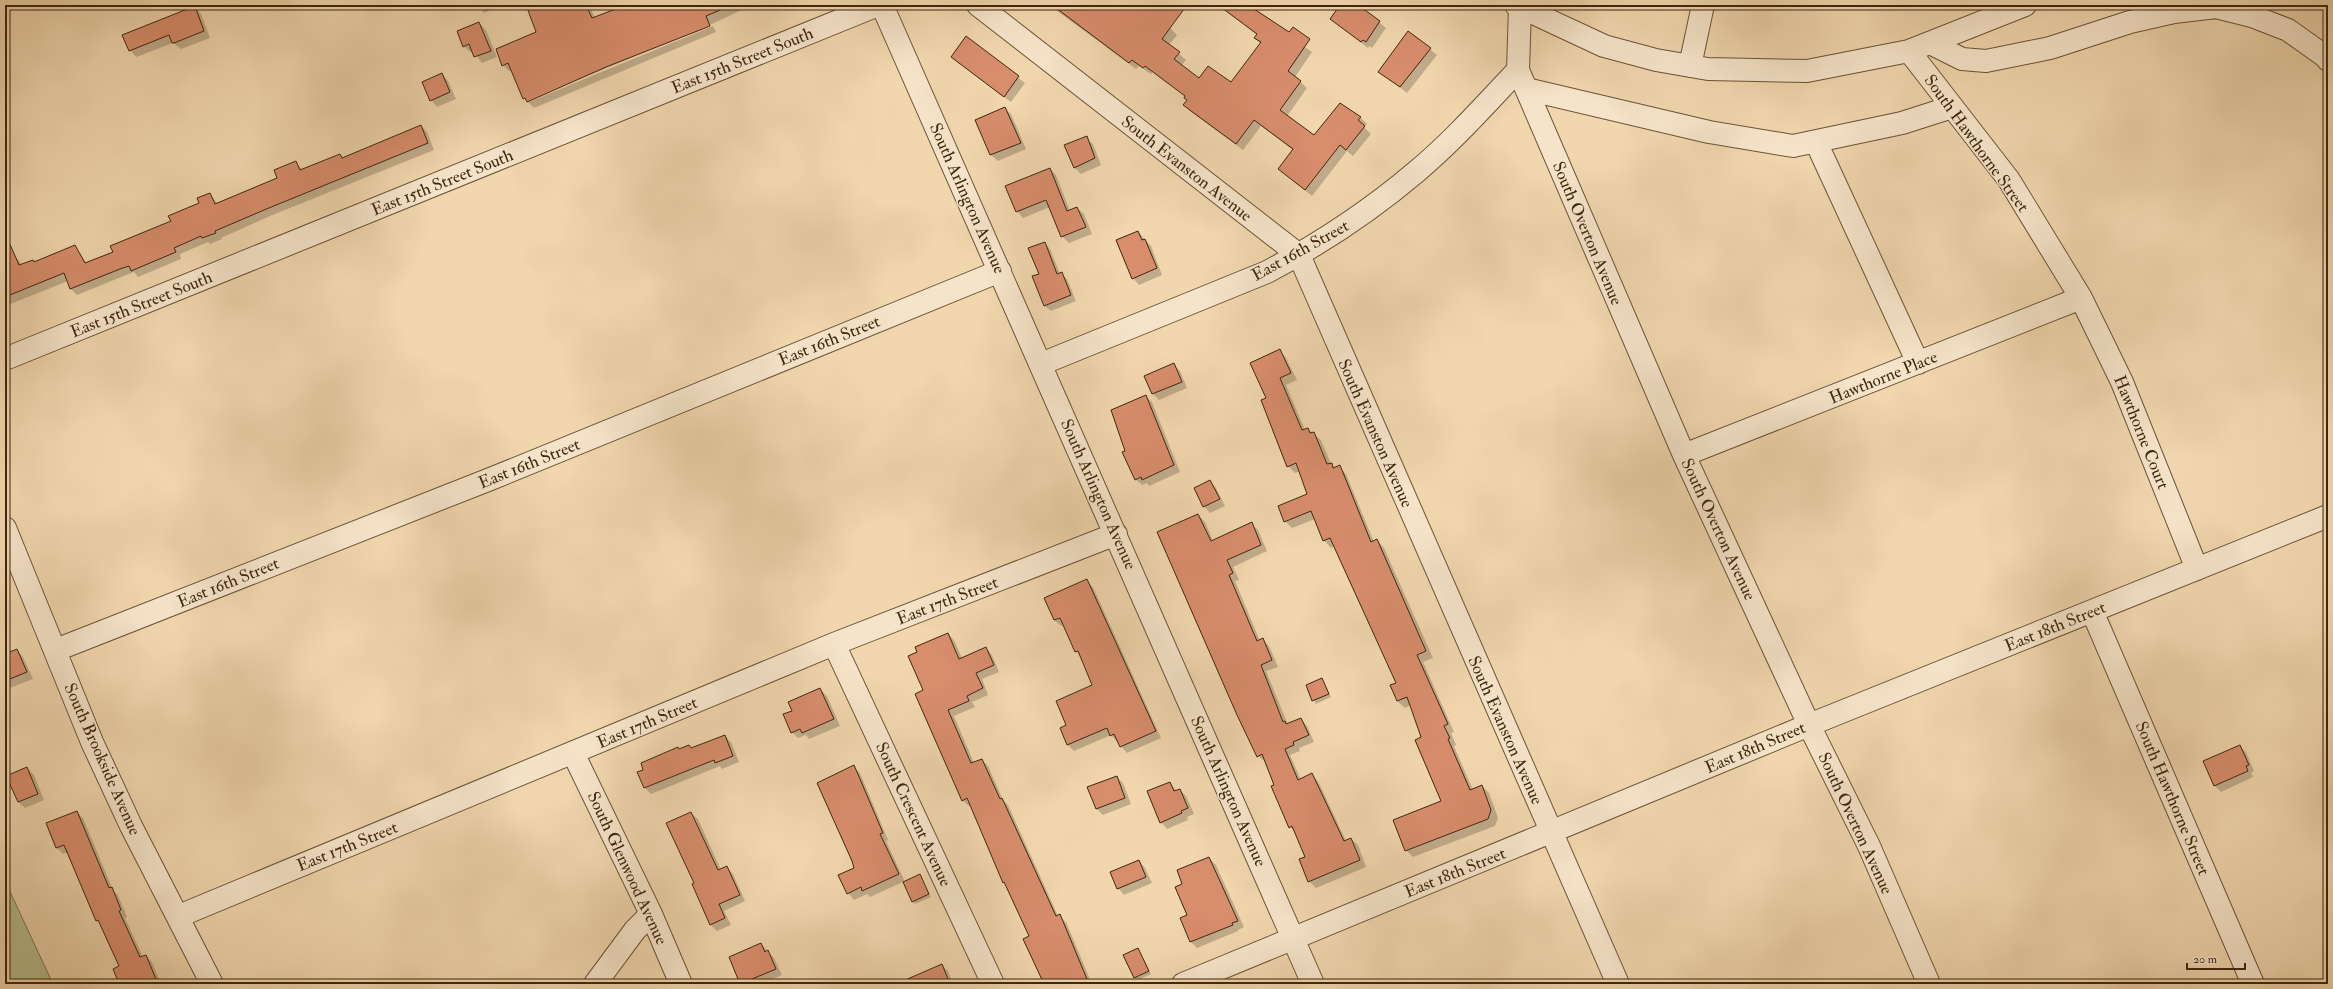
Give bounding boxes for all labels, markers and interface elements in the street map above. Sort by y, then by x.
street label: East 15th Street South [668,22,816,98]
street label: South Hawthorne Street [1920,70,2034,217]
street label: South Evanston Avenue [1117,111,1256,226]
street label: South Arlington Avenue [925,120,1010,277]
street label: East 15th Street South [368,144,516,220]
street label: South Overton Avenue [1548,158,1627,308]
street label: East 16th Street [1248,215,1353,286]
street label: East 15th Street South [67,266,215,342]
street label: East 16th Street [775,310,883,370]
street label: Hawthorne Place [1826,346,1940,409]
street label: South Evanston Avenue [1333,356,1418,511]
street label: Hawthorne Court [2109,372,2174,493]
street label: South Arlington Avenue [1056,416,1141,573]
street label: East 16th Street [475,433,583,493]
street label: South Overton Avenue [1676,455,1761,603]
street label: East 16th Street [174,552,282,612]
street label: East 17th Street [893,571,1001,629]
street label: East 18th Street [2002,596,2109,656]
street label: South Evanston Avenue [1463,653,1548,808]
street label: South Brookside Avenue [59,680,146,839]
street label: East 17th Street [594,692,701,753]
street label: South Arlington Avenue [1186,713,1271,870]
street label: East 18th Street [1702,717,1809,778]
street label: South Hawthorne Street [2131,718,2215,879]
street label: South Crescent Avenue [871,739,956,890]
street label: South Overton Avenue [1813,749,1898,897]
street label: South Glenwood Avenue [583,788,672,948]
street label: East 17th Street [294,817,401,876]
street label: East 18th Street [1402,842,1509,902]
scale bar [2187,945,2245,971]
text: 20 m [2193,952,2218,967]

